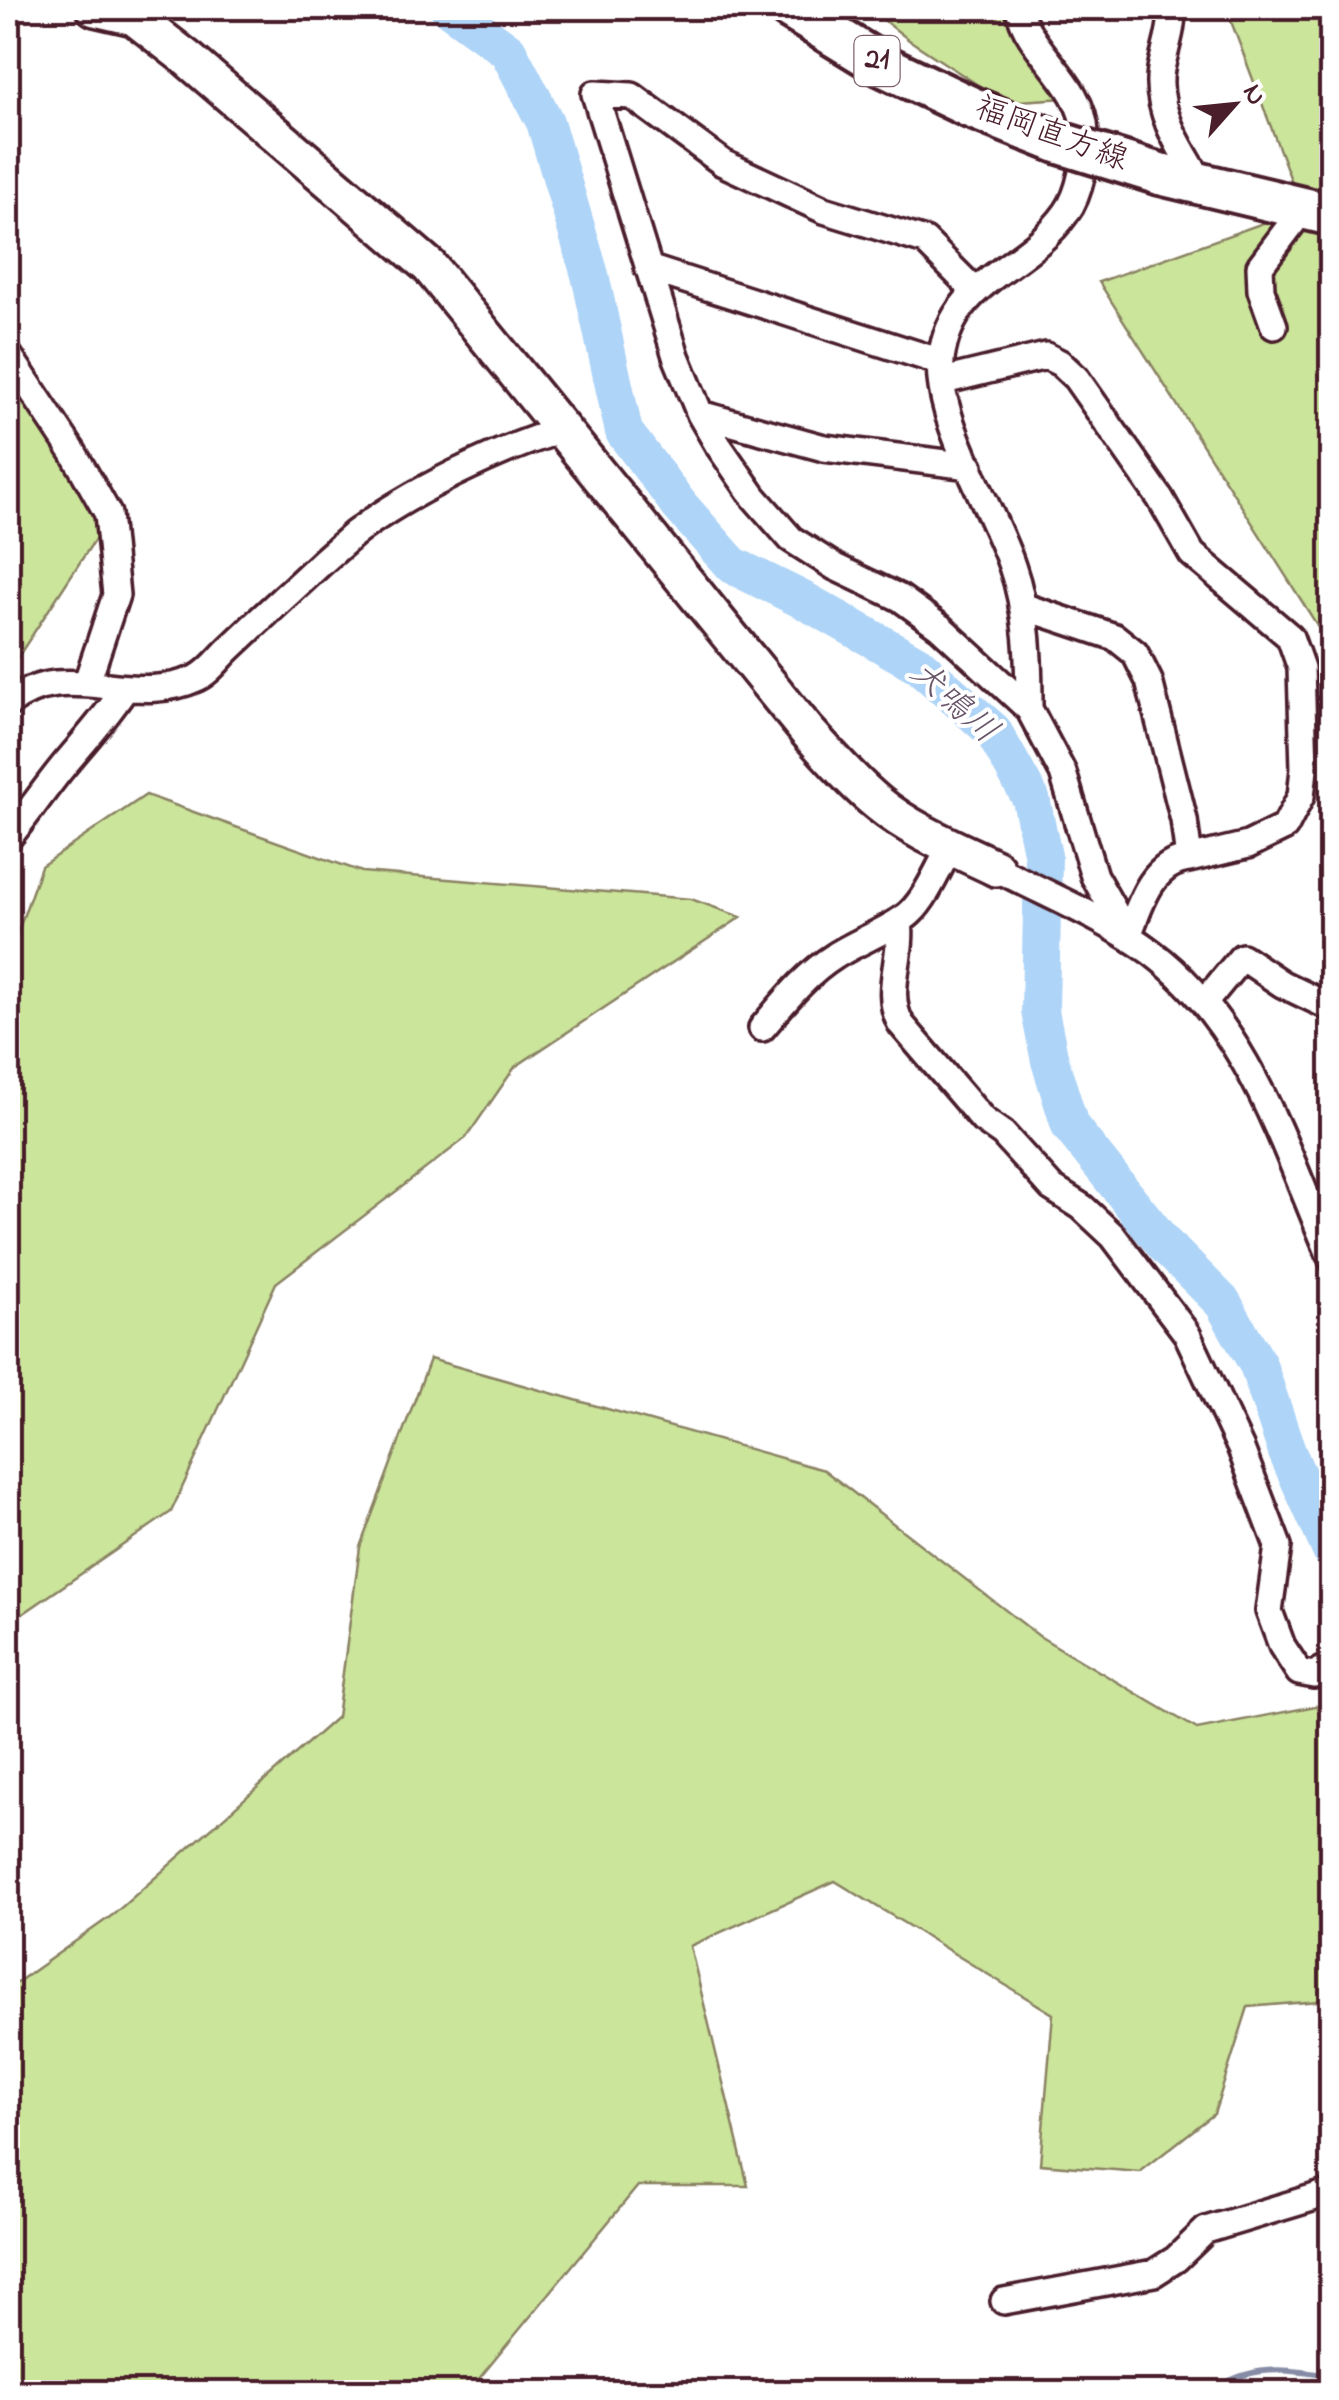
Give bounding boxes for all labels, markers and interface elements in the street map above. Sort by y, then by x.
road number: 21 [854,36,900,86]
north arrow [1184,55,1284,155]
text: N [1231,78,1276,113]
street label: 福岡直方線 [968,86,1134,184]
water label: 犬鳴川 [897,649,1009,757]

